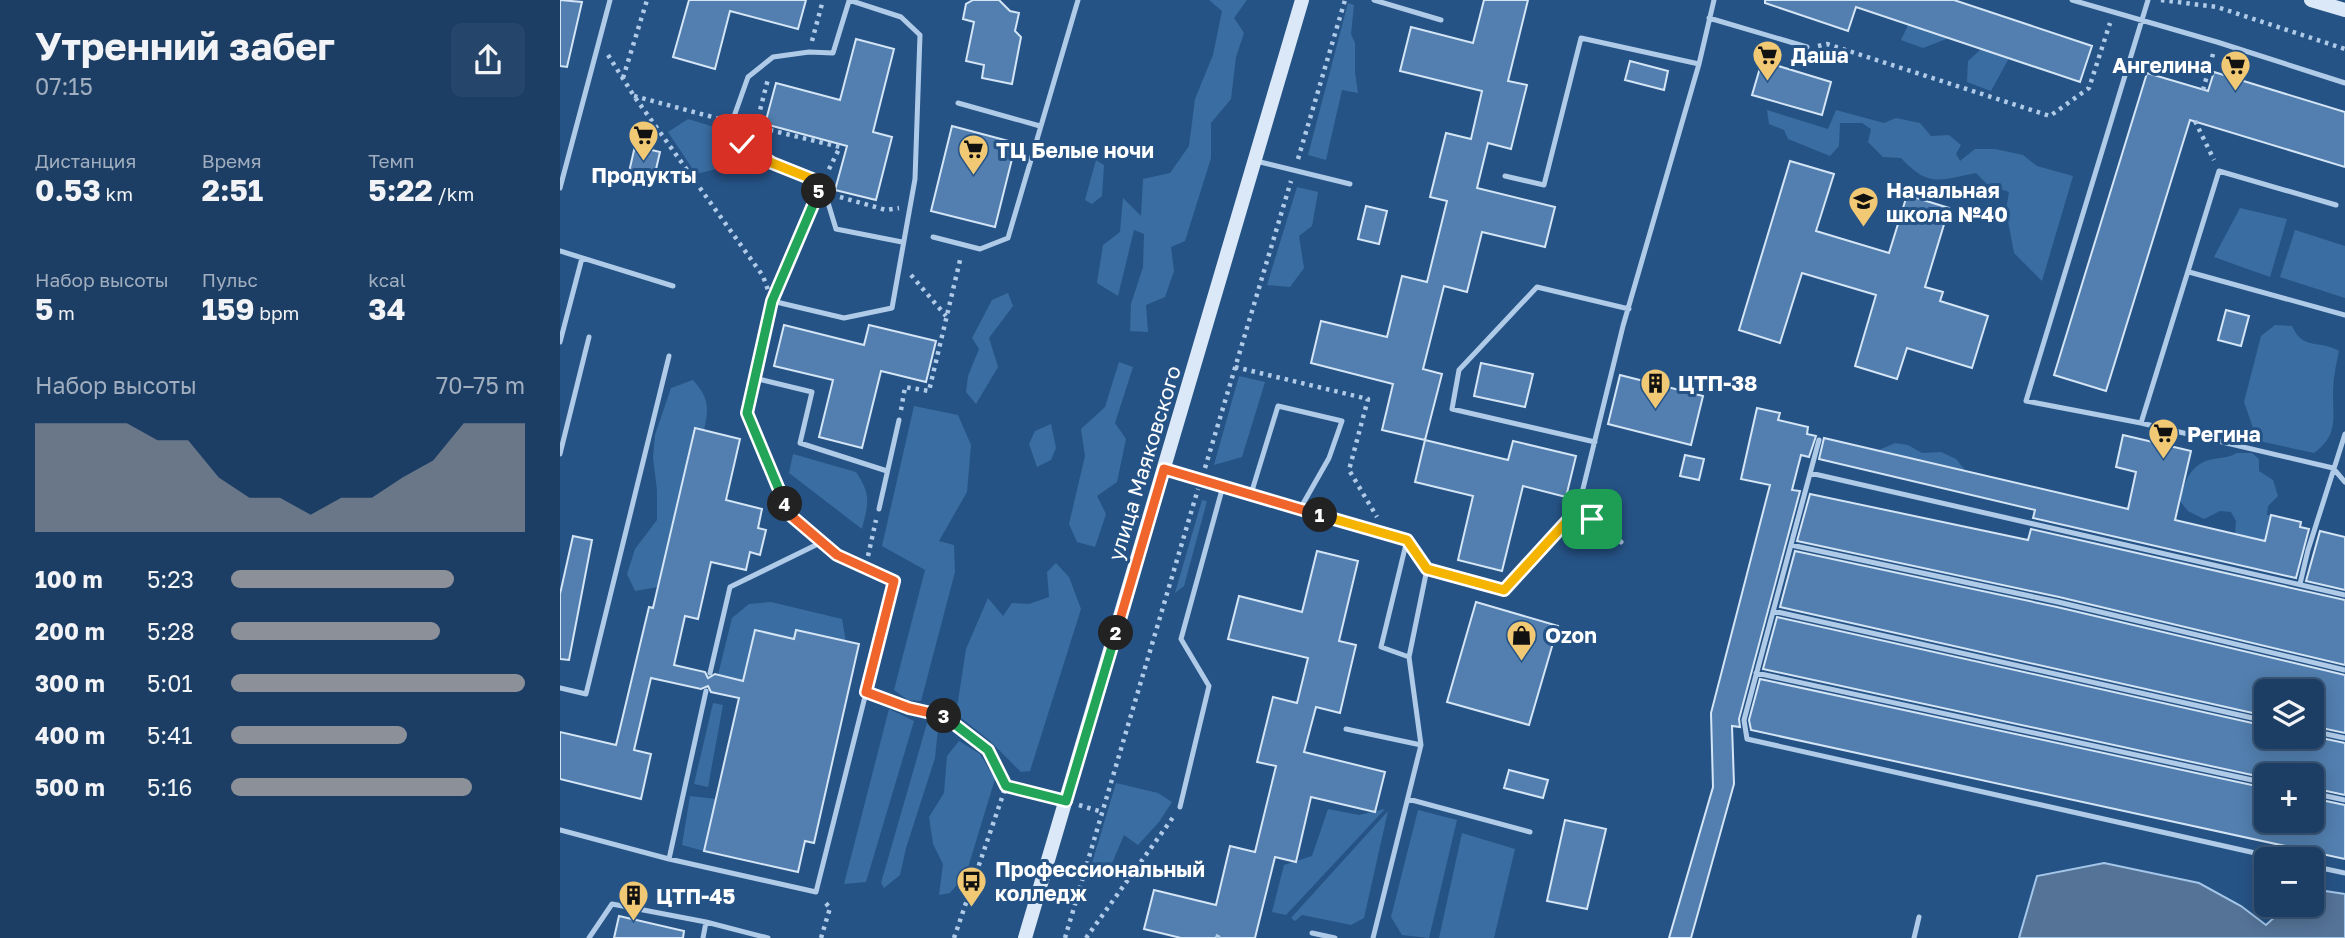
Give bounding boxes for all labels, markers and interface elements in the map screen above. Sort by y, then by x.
text: Утренний забег [35,23,335,68]
button: share [451,23,525,97]
supermarket icon: Даша [1751,38,1785,82]
place label: Даша [1791,42,1849,68]
supermarket icon: Ангелина [2218,48,2252,92]
place label: Ангелина [2112,52,2212,78]
text: 07:15 [35,72,93,100]
pin [712,114,772,174]
supermarket icon: Продукты [627,118,661,162]
icon: check [723,125,761,163]
supermarket icon: ТЦ Белые ночи [956,133,990,177]
place label: ТЦ Белые ночи [996,137,1154,163]
text: Дистанция [35,149,136,172]
text: Время [202,149,262,172]
text: Темп [368,149,415,172]
place label: Продукты [591,162,697,188]
text: 0.53 [35,172,101,208]
text: 2:51 [202,172,263,208]
text: 5:22 [368,172,433,208]
pin: 5 [802,174,836,208]
place label: Начальная школа №40 [1886,177,2008,227]
text: 5 [813,179,824,202]
text: km [101,182,133,205]
text: /km [433,182,474,205]
school or university icon: Начальная школа №40 [1846,185,1880,229]
text: Набор высоты [35,268,169,291]
text: Пульс [202,268,258,291]
text: kcal [368,268,406,291]
text: 5 [35,291,53,327]
text: 159 [202,291,254,327]
text: 34 [368,291,405,327]
text: m [53,301,75,324]
text: bpm [254,301,299,324]
street label: улица Маяковского [1102,362,1186,564]
building icon: ЦТП-38 [1638,366,1672,410]
place label: ЦТП-38 [1678,370,1758,396]
text: Набор высоты [35,371,197,399]
text: 70–75 m [436,371,525,399]
supermarket icon: Регина [2147,417,2181,461]
place label: Регина [2187,421,2261,447]
pin: 4 [768,486,803,522]
pin [1562,489,1622,549]
text: 4 [779,492,790,515]
pin: 1 [1302,498,1338,532]
icon: arrive [1573,500,1611,538]
text: 1 [1315,503,1324,526]
text: 100 m [35,565,103,593]
text: 5:23 [147,565,194,593]
pin: 2 [1098,616,1134,650]
text: 200 m [35,617,105,645]
text: 5:28 [147,617,195,645]
shop icon: Ozon [1505,618,1539,662]
text: 2 [1110,621,1121,644]
place label: Ozon [1545,622,1597,648]
text: 300 m [35,669,105,697]
text: 5:01 [147,669,193,697]
map controls [2254,679,2324,917]
button: layers [2254,679,2324,749]
pin: 3 [926,698,962,734]
text: 3 [938,704,949,727]
text: 400 m [35,721,105,749]
text: 5:41 [147,721,192,749]
button: + [2254,763,2324,833]
text: 500 m [35,773,105,801]
text: 5:16 [147,773,192,801]
button: − [2254,847,2324,917]
place label: Профессиональный колледж [995,856,1205,906]
bus stop icon: Профессиональный колледж [955,864,989,908]
building icon: ЦТП-45 [616,879,650,923]
place label: ЦТП-45 [656,883,735,909]

